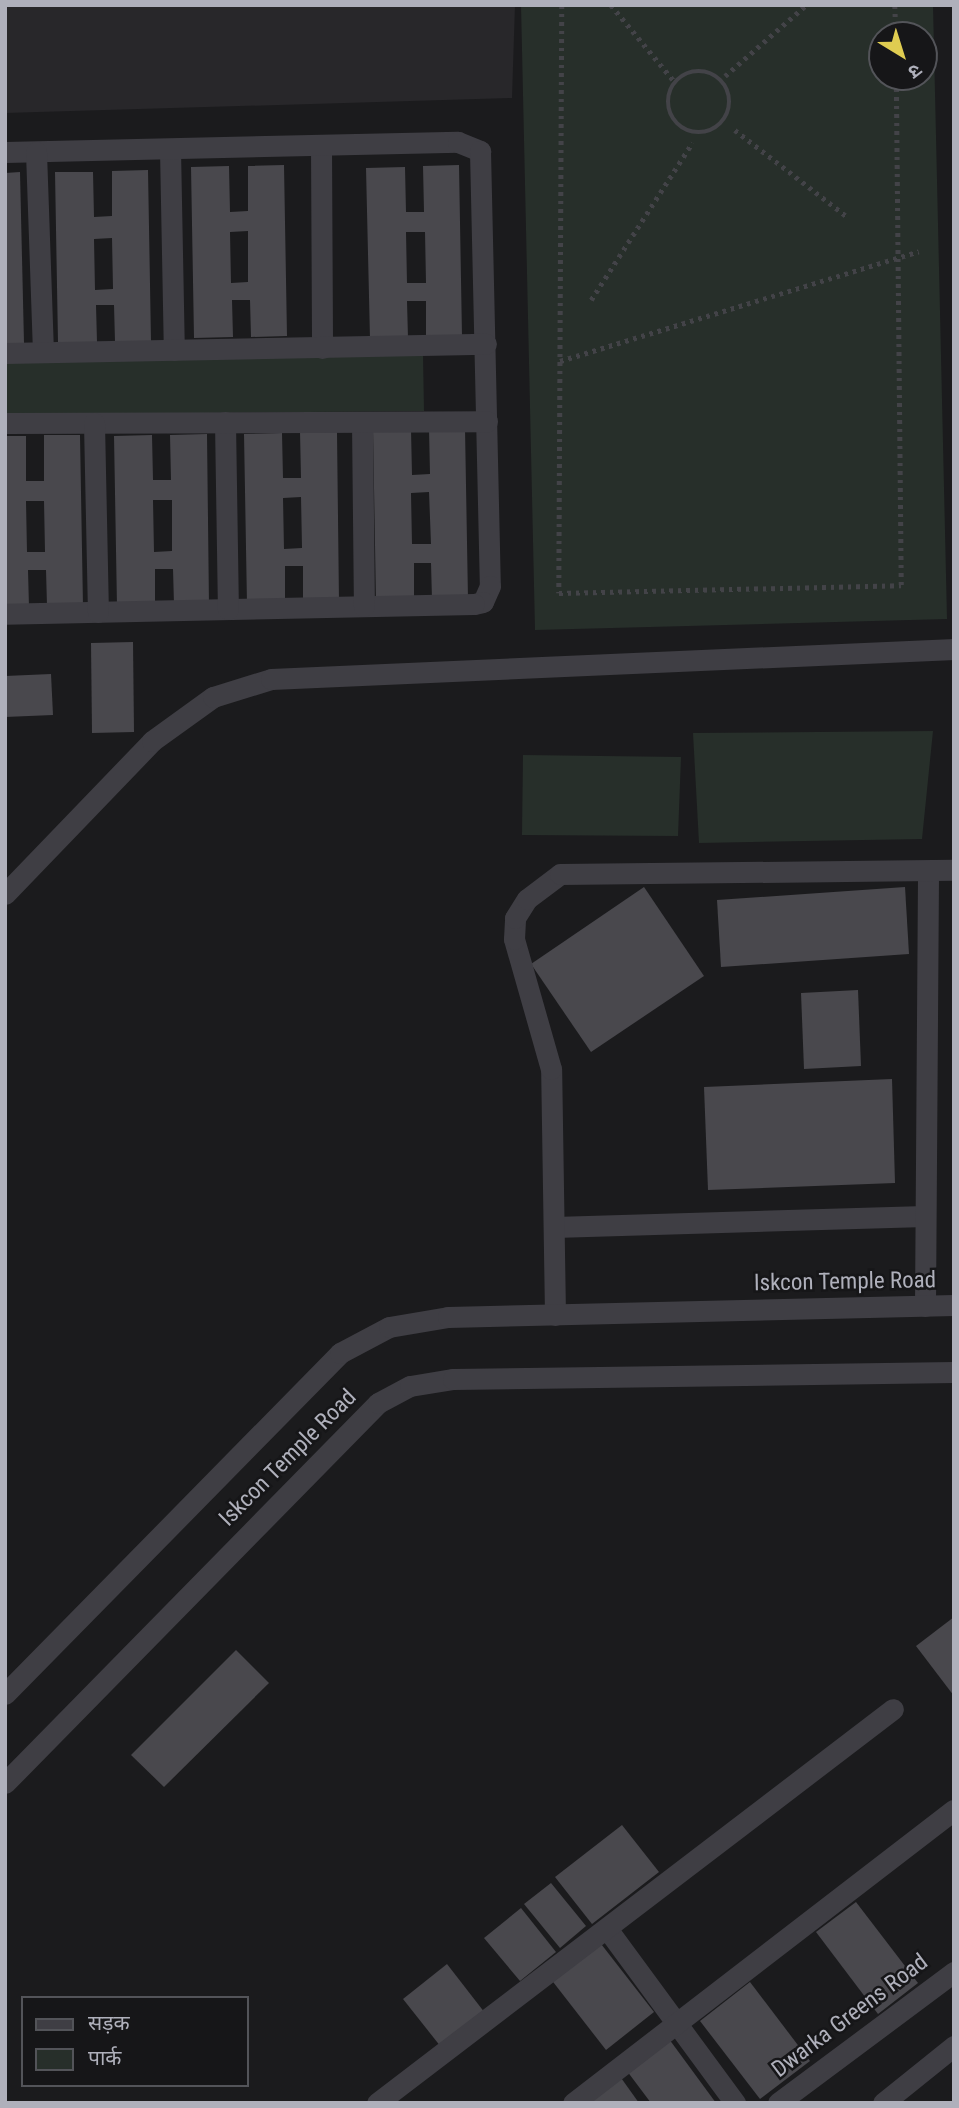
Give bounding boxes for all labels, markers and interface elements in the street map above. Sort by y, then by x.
north arrow [868,21,938,91]
text: उ [904,59,926,84]
street label: Iskcon Temple Road [753,1267,937,1297]
street label: Iskcon Temple Road [214,1384,362,1532]
street label: Dwarka Greens Road [767,1948,933,2084]
legend [21,1996,248,2087]
text: सड़क [88,2011,130,2035]
text: पार्क [88,2046,122,2070]

